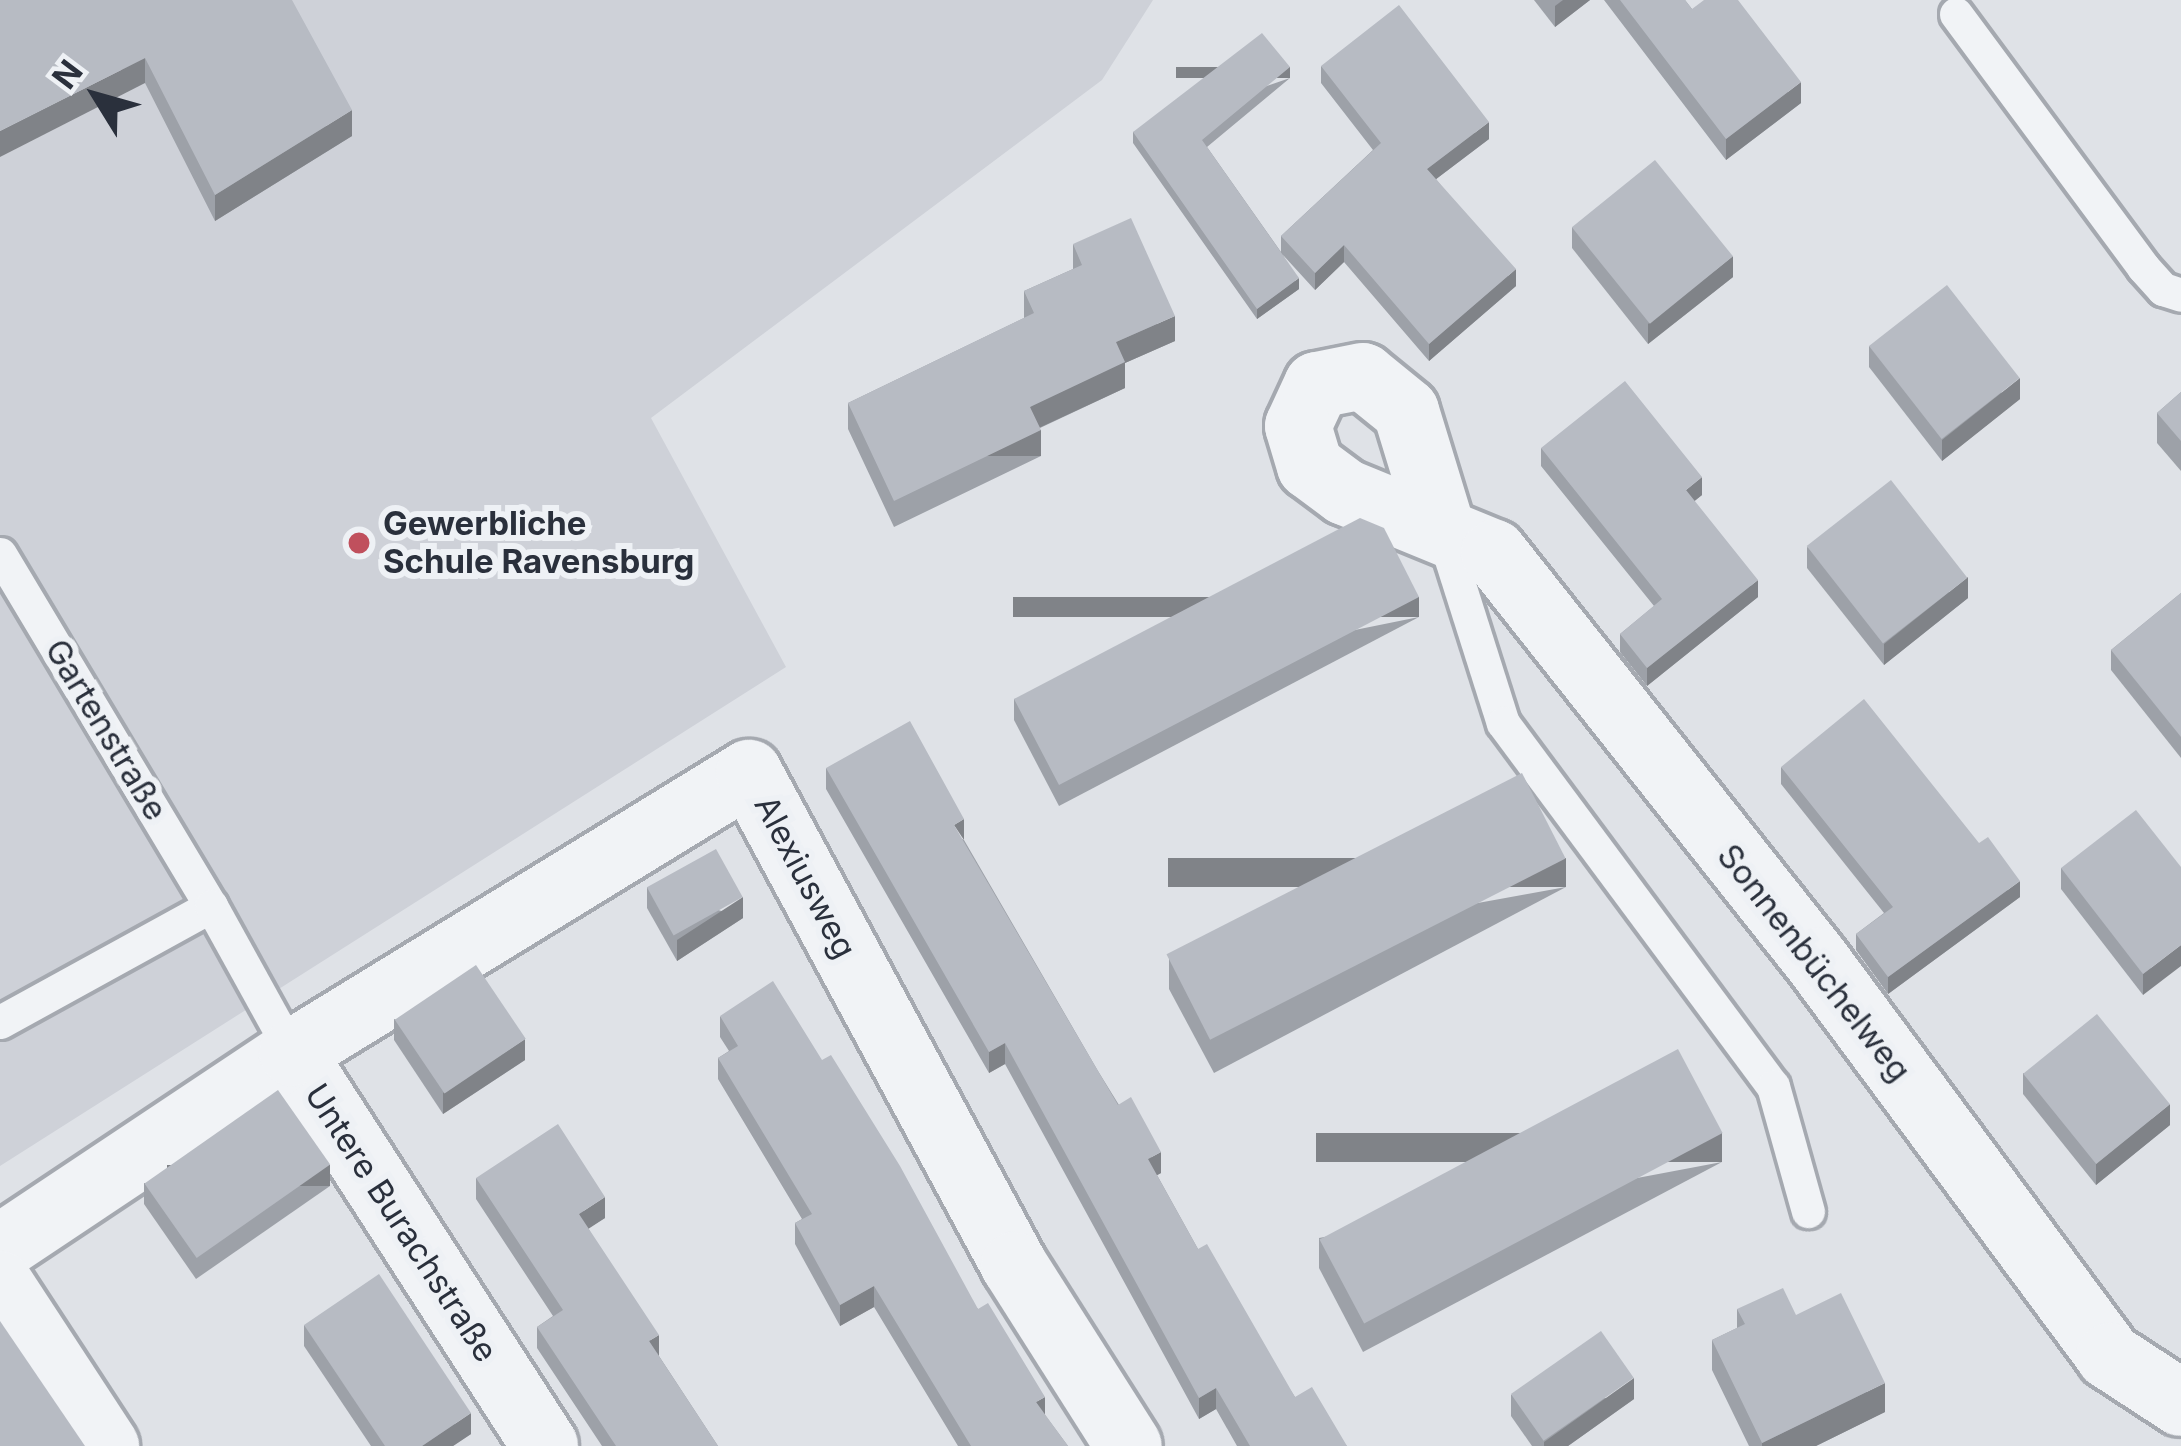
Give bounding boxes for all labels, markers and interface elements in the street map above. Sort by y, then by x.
north arrow [36,36,156,156]
text: N [44,52,91,96]
place label: Gewerbliche Schule Ravensburg [383,504,694,582]
marker: Gewerbliche Schule Ravensburg [346,530,372,556]
street label: Gartenstraße [36,632,176,828]
street label: Alexiusweg [746,789,864,965]
street label: Sonnenbüchelweg [1709,837,1919,1089]
street label: Untere Burachstraße [296,1077,506,1369]

